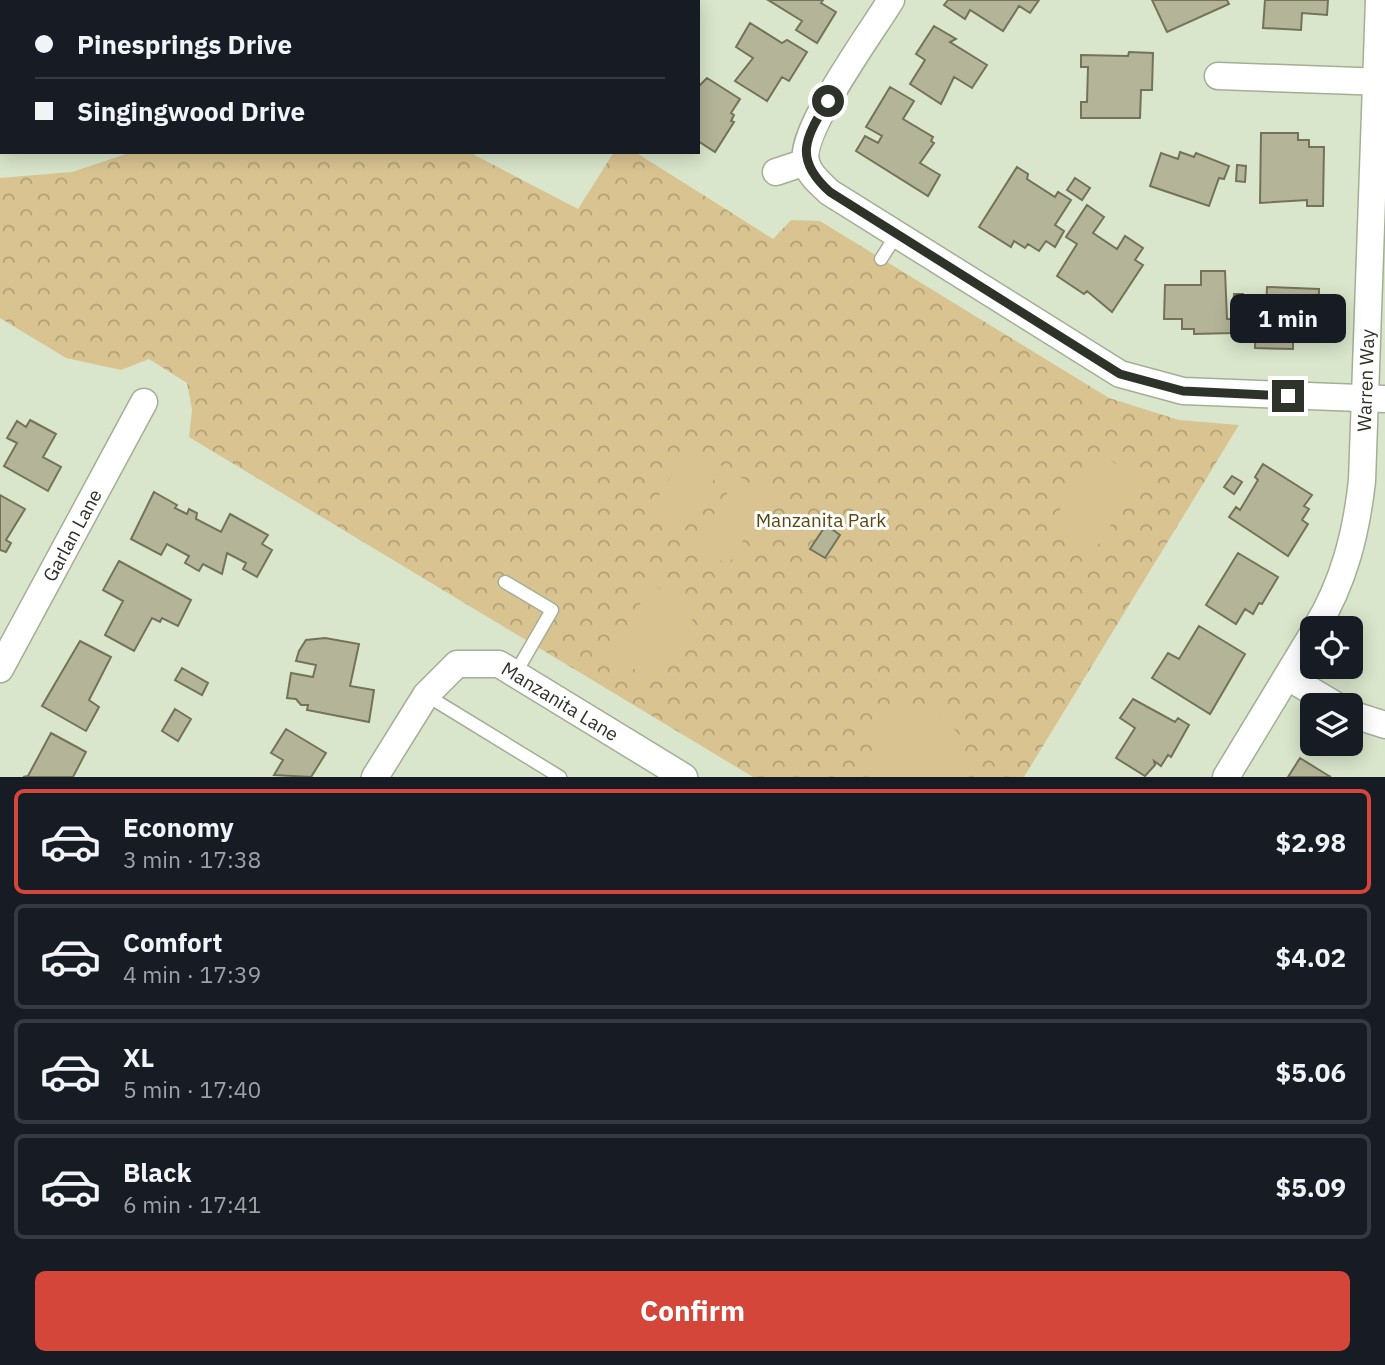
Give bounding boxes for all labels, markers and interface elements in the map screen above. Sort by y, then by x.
text: Pinesprings Drive [77,27,292,61]
route start [812,85,844,117]
text: Singingwood Drive [77,94,305,128]
callout: 1 min [1230,294,1346,344]
text: 1 min [1258,303,1318,333]
street label: Warren Way [1352,328,1379,432]
route end [1272,380,1304,412]
street label: Garlan Lane [37,485,107,586]
park label: Manzanita Park [756,508,886,532]
map controls [1300,616,1363,756]
button: locate [1300,616,1363,679]
street label: Manzanita Lane [497,656,623,746]
button: layers [1300,693,1363,756]
icon: car [39,810,102,873]
text: Economy [123,810,234,844]
text: $2.98 [1276,825,1346,859]
text: 3 min · 17:38 [123,844,261,874]
icon: car [39,925,102,988]
text: Comfort [123,925,222,959]
text: $4.02 [1276,940,1346,974]
text: 4 min · 17:39 [123,959,261,989]
icon: car [39,1040,102,1103]
text: XL [123,1040,154,1074]
text: $5.06 [1276,1055,1346,1089]
text: 5 min · 17:40 [123,1074,261,1104]
icon: car [39,1155,102,1218]
text: Black [123,1155,191,1189]
text: $5.09 [1276,1170,1346,1204]
text: 6 min · 17:41 [123,1189,261,1219]
button: Confirm [35,1271,1350,1351]

